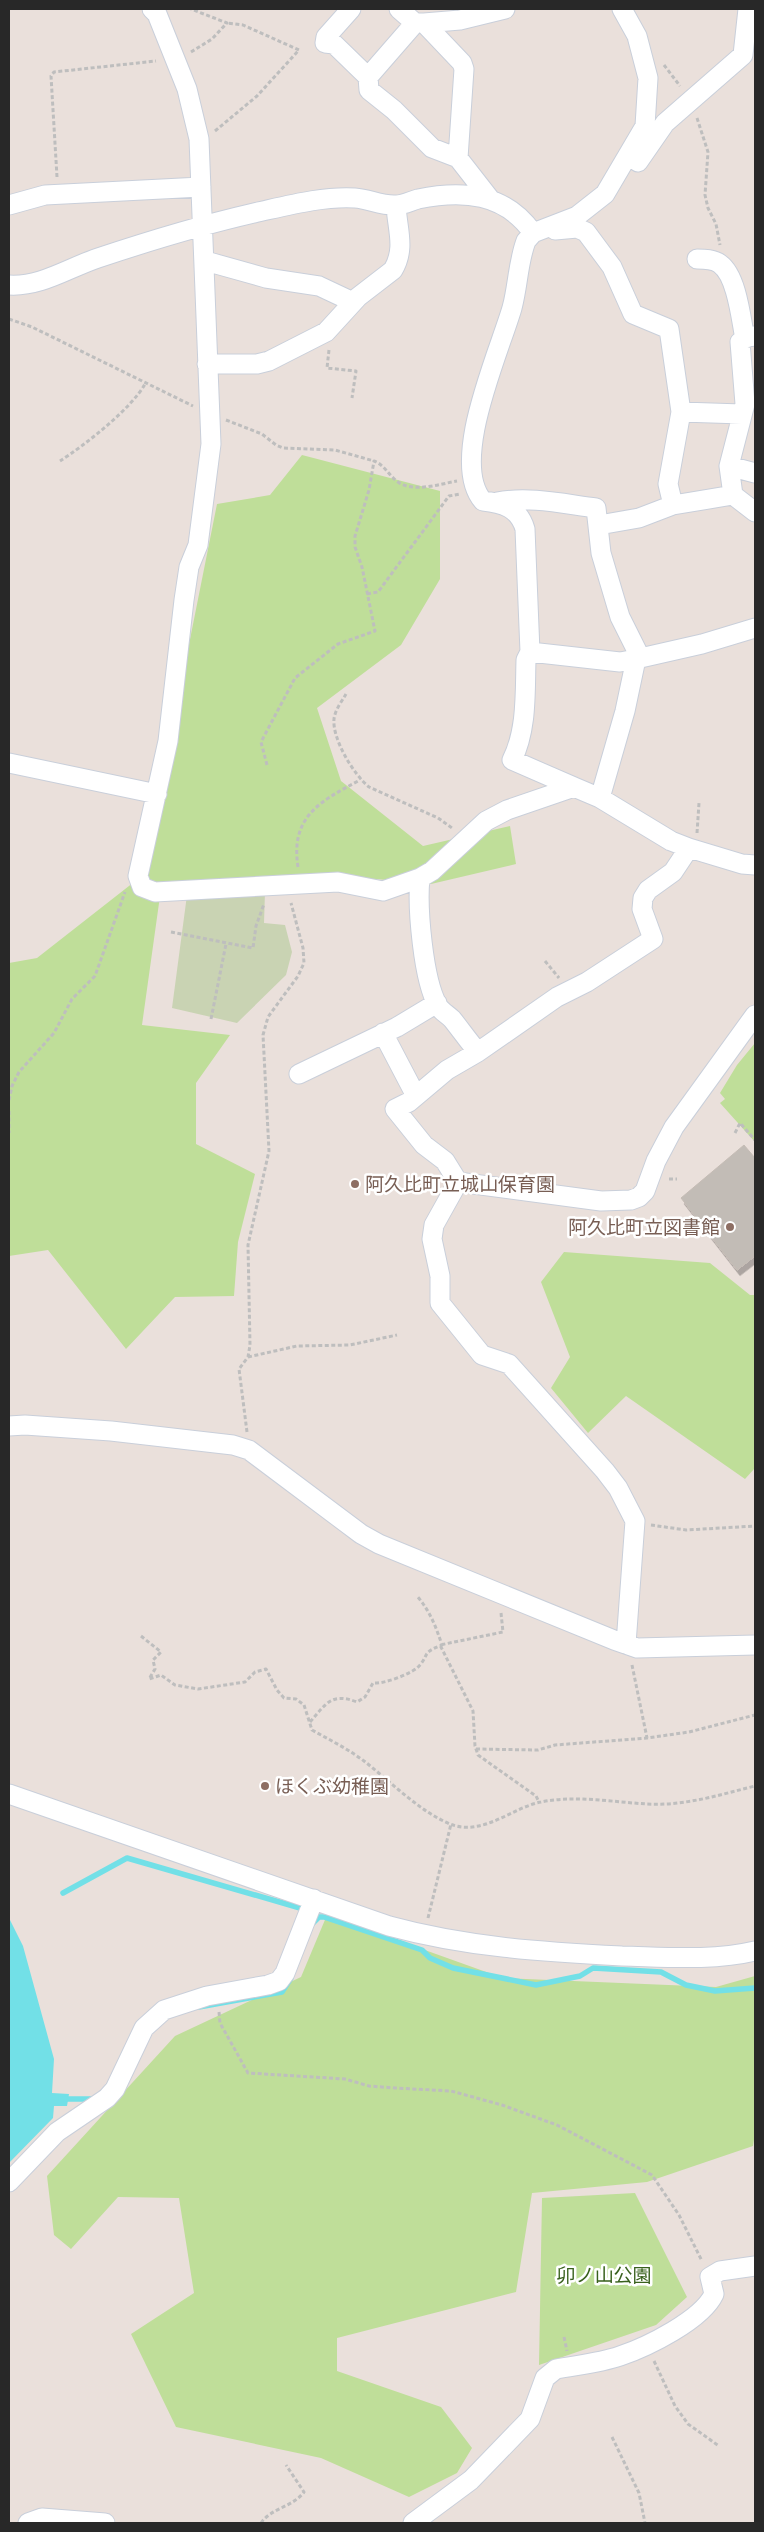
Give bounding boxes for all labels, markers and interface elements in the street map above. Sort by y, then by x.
place label: 阿久比町立城山保育園 [365,1169,555,1198]
marker: 阿久比町立城山保育園 [349,1178,361,1190]
place label: 阿久比町立図書館 [568,1212,720,1241]
marker: 阿久比町立図書館 [724,1221,736,1233]
place label: ほくぶ幼稚園 [275,1771,389,1800]
marker: ほくぶ幼稚園 [259,1780,271,1792]
park label: 卯ノ山公園 [556,2260,652,2289]

